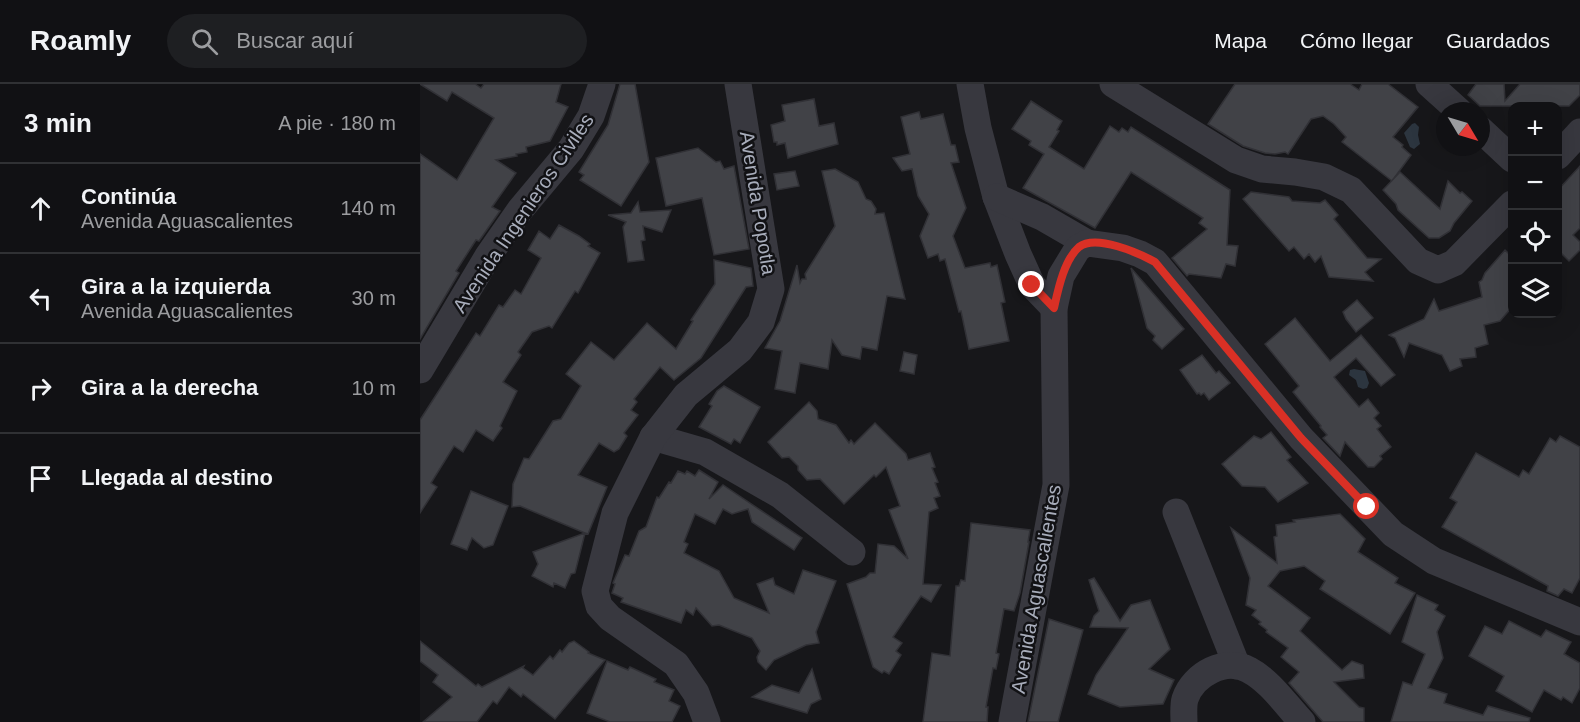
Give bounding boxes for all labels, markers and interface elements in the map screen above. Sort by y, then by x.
search box [167,14,587,68]
text: Roamly [30,25,131,56]
icon: search [188,25,221,58]
text: Buscar aquí [236,28,354,53]
text: Mapa [1214,29,1267,52]
text: Cómo llegar [1300,29,1413,52]
text: Guardados [1446,29,1550,52]
north arrow [1436,102,1490,156]
map controls [1508,102,1562,318]
button: + [1508,102,1562,156]
text: 3 min [24,108,92,138]
street label: Avenida Ingenieros Civiles [448,109,598,317]
text: A pie · 180 m [278,112,396,134]
street label: Avenida Popotla [736,130,780,277]
button: − [1508,156,1562,210]
text: Continúa [81,184,176,209]
icon: ahead [24,192,57,225]
text: 140 m [340,197,396,219]
text: Avenida Aguascalientes [81,210,293,232]
button: locate [1508,210,1562,264]
button: layers [1508,264,1562,318]
route end [1018,271,1044,297]
text: Gira a la izquierda [81,274,271,299]
icon: left [24,282,57,315]
text: 30 m [352,287,396,309]
text: Avenida Aguascalientes [81,300,293,322]
icon: right [24,372,57,405]
text: Gira a la derecha [81,375,258,400]
text: 10 m [352,377,396,399]
icon: arrive [24,462,57,495]
text: Llegada al destino [81,465,273,490]
street label: Avenida Aguascalientes [1007,483,1065,695]
route start [1353,493,1379,519]

